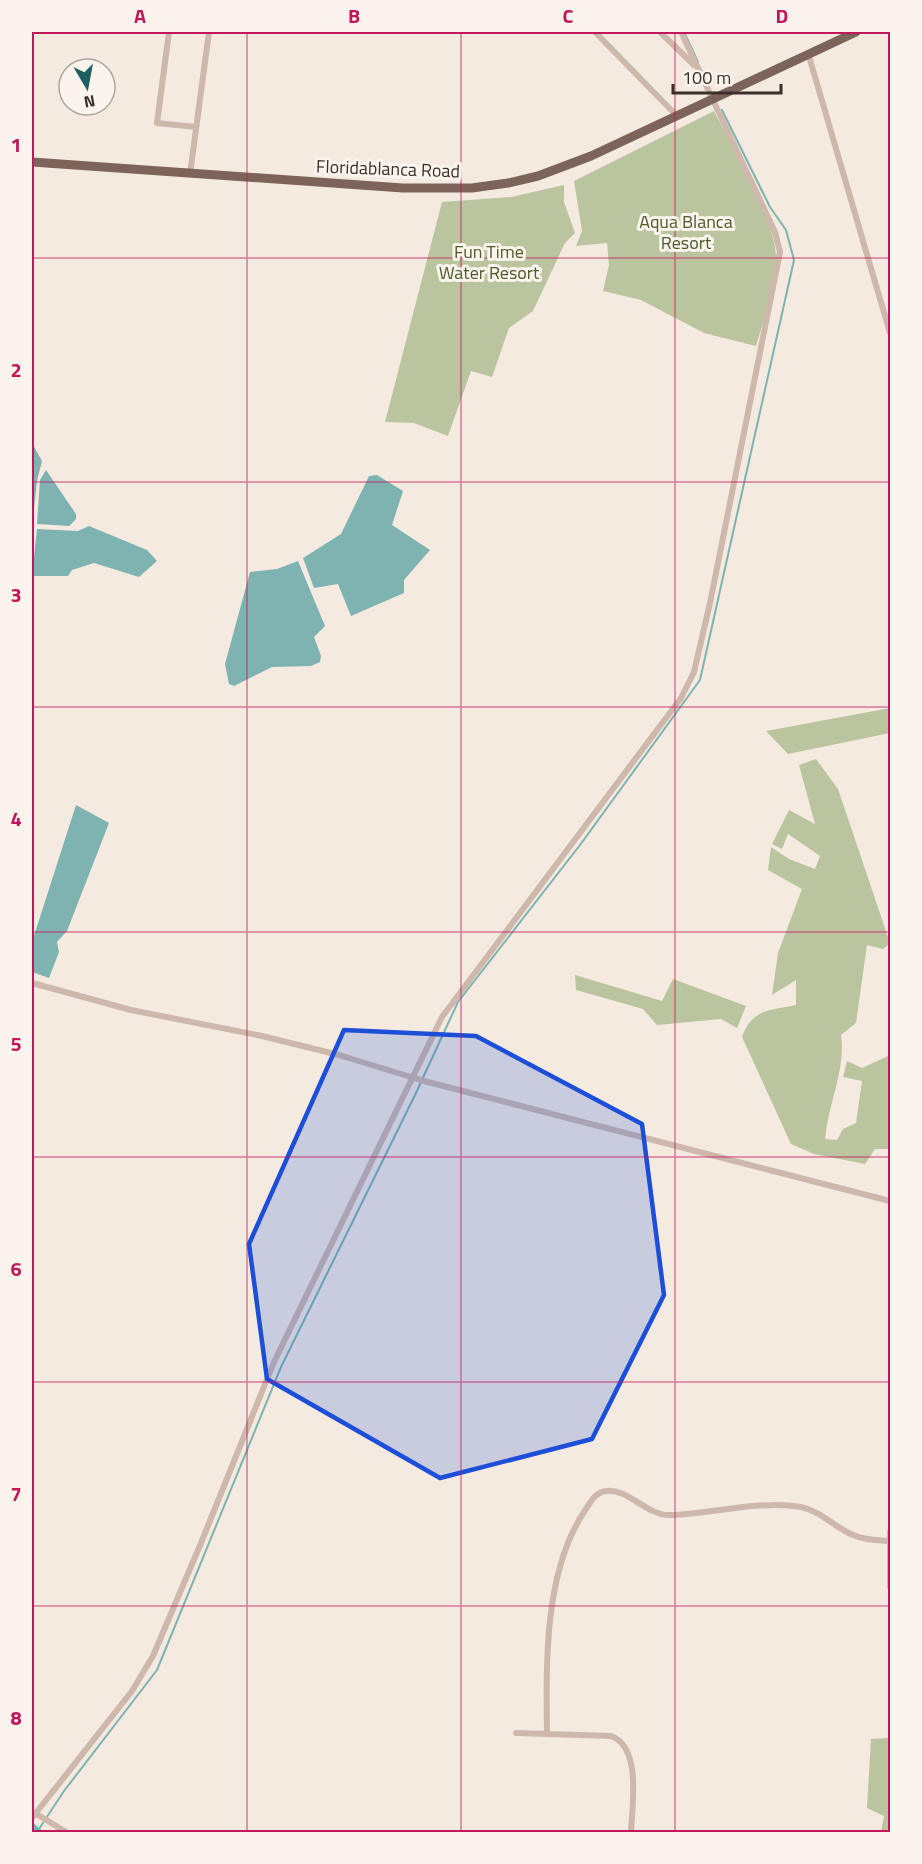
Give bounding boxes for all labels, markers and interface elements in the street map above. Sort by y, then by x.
text: A [134,0,146,31]
text: B [348,0,360,31]
text: C [563,0,574,31]
text: D [776,0,788,31]
north arrow [57,57,117,117]
scale bar [673,57,781,95]
text: 100 m [682,64,731,91]
text: N [82,89,97,115]
text: 1 [10,129,22,160]
street label: Floridablanca Road [316,152,460,185]
park label: Aqua Blanca Resort [639,208,733,256]
park label: Fun Time Water Resort [439,238,540,286]
text: 2 [10,354,22,385]
text: 3 [10,579,22,610]
text: 4 [10,803,22,834]
text: 5 [10,1028,22,1059]
text: 6 [10,1253,22,1284]
text: 7 [10,1478,22,1509]
text: 8 [10,1702,22,1733]

